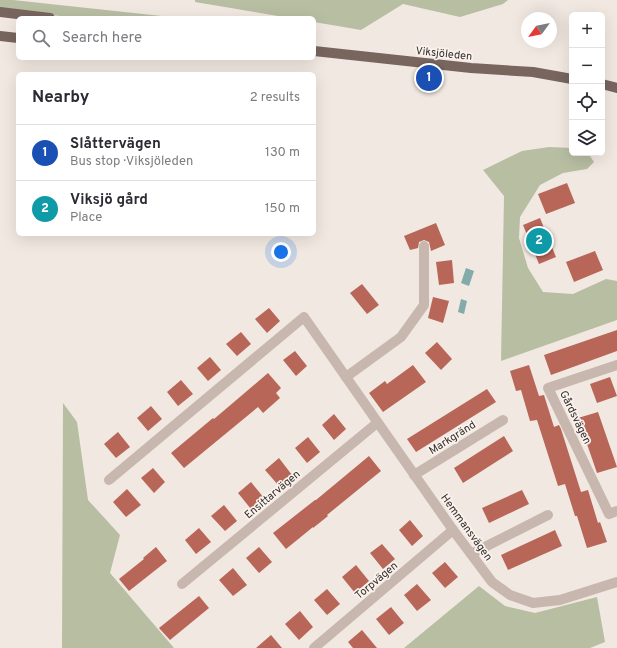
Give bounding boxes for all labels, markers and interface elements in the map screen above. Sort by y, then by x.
north arrow [521,12,557,48]
map controls [569,12,605,156]
button: + [569,12,605,48]
search box [16,16,316,60]
icon: search [30,27,52,49]
text: Search here [62,29,142,48]
street label: Viksjöleden [415,44,473,64]
button: − [569,48,605,84]
pin: 1 [416,63,442,93]
button: locate [569,84,605,120]
text: Nearby [32,87,89,109]
text: 2 results [250,90,300,106]
button: layers [569,120,605,156]
text: Slåttervägen [70,135,161,154]
text: 1 [42,145,48,161]
text: 130 m [265,145,300,161]
text: Bus stop · Viksjöleden [70,154,193,170]
text: Viksjö gård [70,191,148,210]
text: 2 [41,201,49,217]
text: 150 m [265,201,300,217]
text: Place [70,210,102,226]
pin: 2 [526,226,552,256]
your location [271,242,291,262]
street label: Gårdsvägen [556,388,594,447]
street label: Markgränd [426,418,479,458]
street label: Ensittarvägen [242,467,303,522]
street label: Hemmansvägen [437,491,495,564]
street label: Torpvägen [352,559,401,603]

